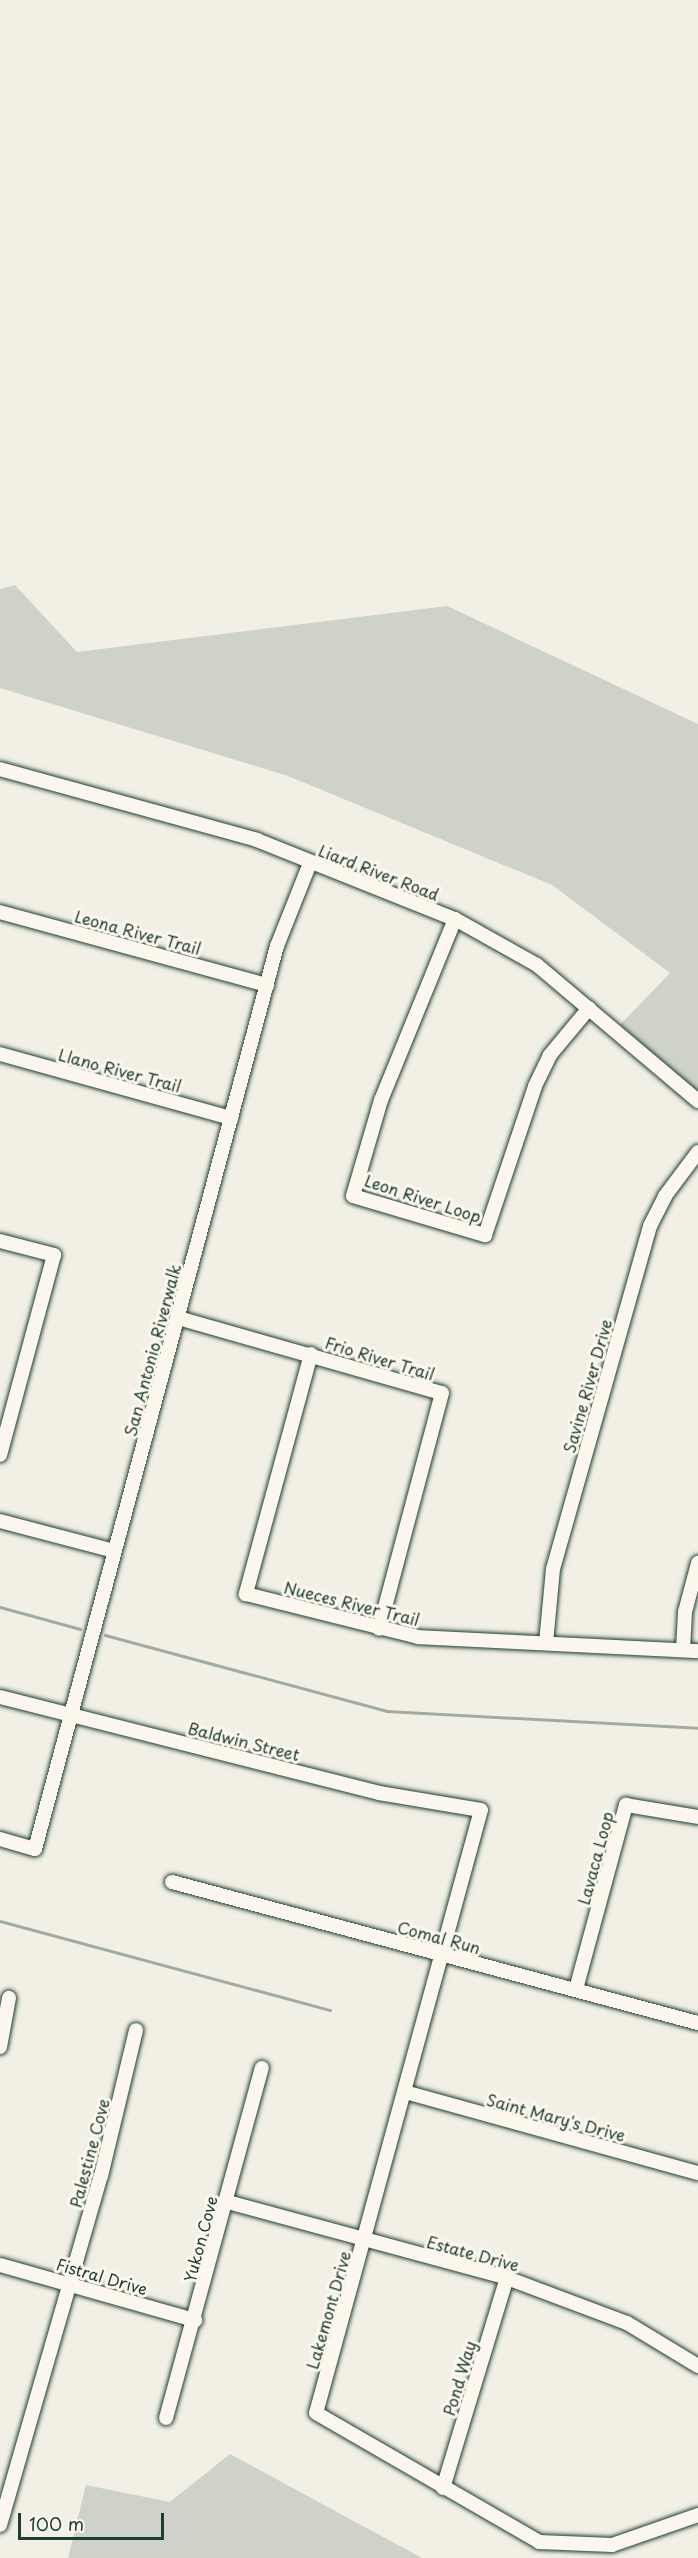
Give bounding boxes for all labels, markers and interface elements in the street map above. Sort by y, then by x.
street label: Liard River Road [316,840,442,904]
street label: Leona River Trail [73,906,203,958]
street label: Llano River Trail [56,1044,184,1096]
street label: Leon River Loop [362,1170,484,1226]
street label: San Antonio Riverwalk [120,1262,184,1438]
street label: Savine River Drive [558,1316,616,1456]
street label: Frio River Trail [322,1332,438,1384]
street label: Nueces River Trail [281,1577,423,1629]
street label: Baldwin Street [187,1718,301,1764]
street label: Lavaca Loop [573,1809,617,1907]
street label: Comal Run [395,1917,483,1957]
street label: Saint Mary's Drive [484,2089,628,2145]
street label: Palestine Cove [65,2097,113,2209]
street label: Yukon Cove [179,2194,221,2284]
street label: Estate Drive [425,2232,521,2274]
street label: Lakemont Drive [302,2249,354,2371]
street label: Fistral Drive [54,2254,150,2298]
street label: Pond Way [439,2339,479,2417]
scale bar [21,2501,166,2539]
text: 100 m [29,2510,84,2537]

